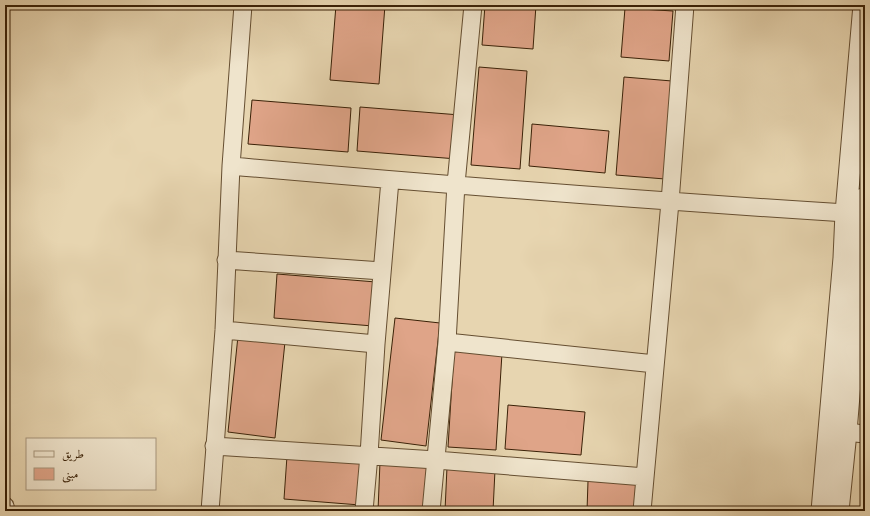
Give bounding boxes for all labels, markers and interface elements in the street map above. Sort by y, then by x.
legend [26,438,156,490]
text: طريق [62,447,84,463]
text: مبنى [62,467,78,483]

